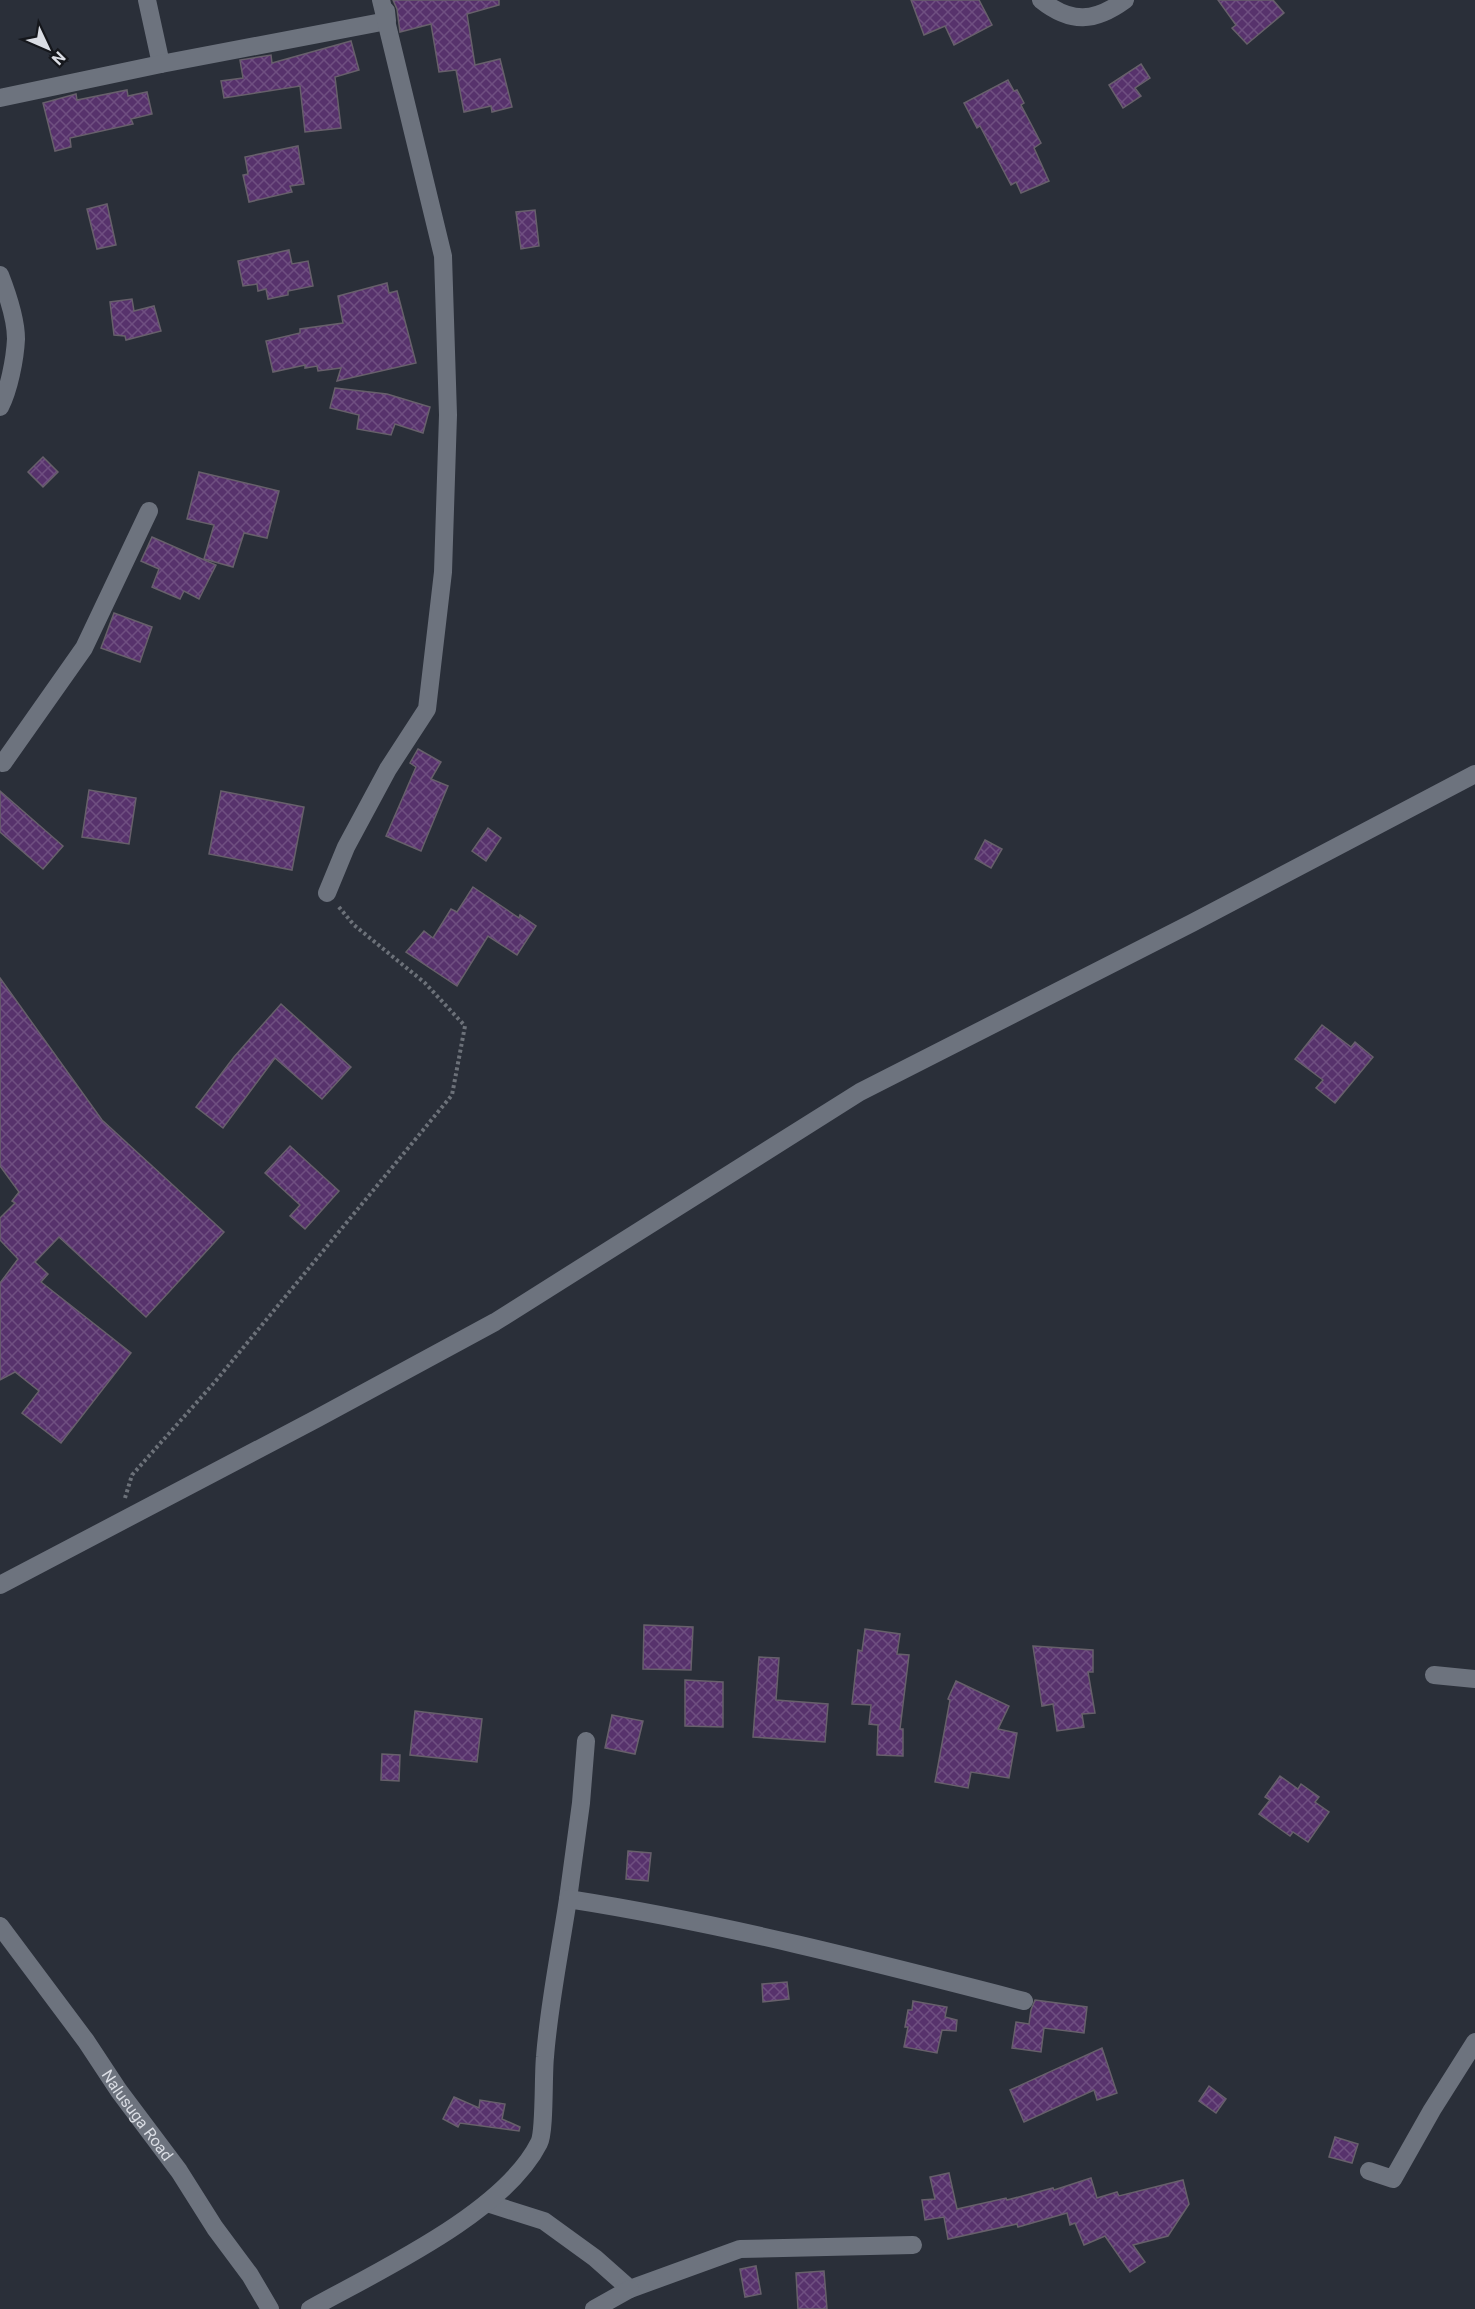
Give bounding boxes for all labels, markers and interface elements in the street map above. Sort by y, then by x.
north arrow [18,18,78,78]
text: N [48,47,69,69]
street label: Nalusuga Road [98,2066,177,2165]

